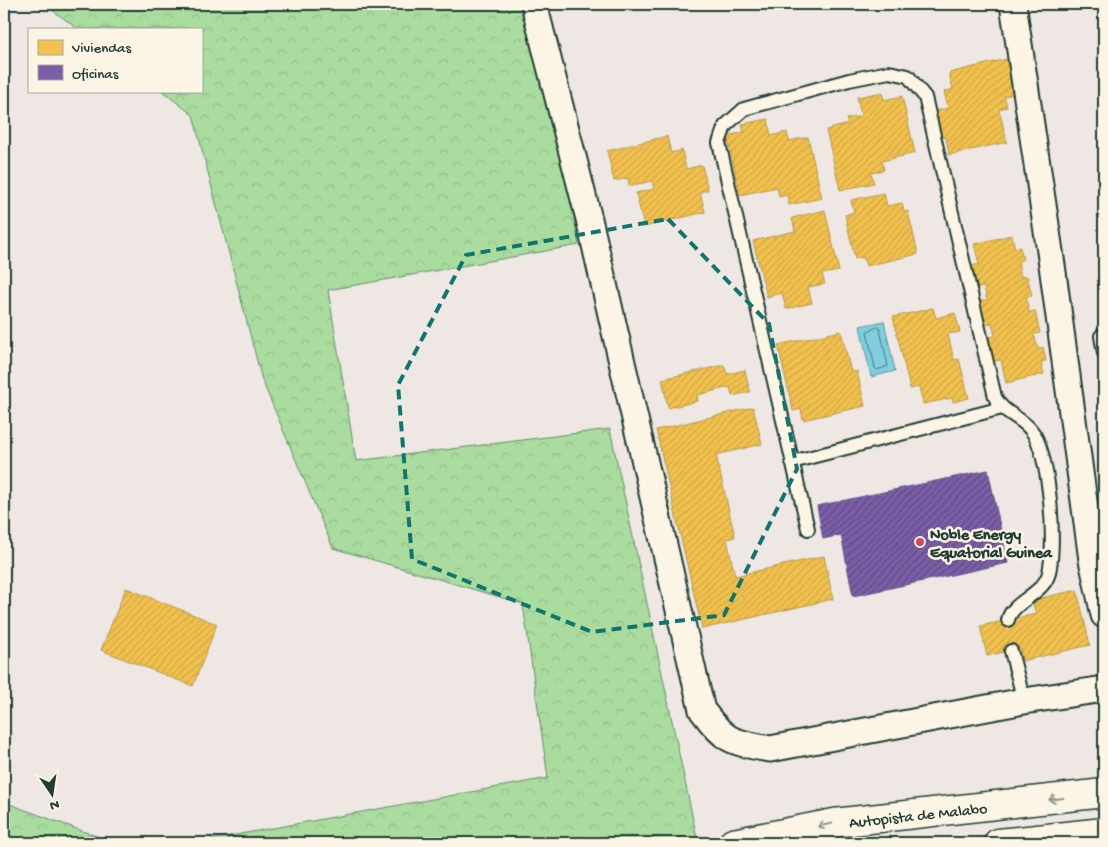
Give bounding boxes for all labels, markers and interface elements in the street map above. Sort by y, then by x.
legend [28,28,202,92]
text: Viviendas [71,40,131,58]
text: Oficinas [72,66,119,84]
place label: Noble Energy Equatorial Guinea [930,527,1053,564]
marker: Noble Energy Equatorial Guinea [914,536,926,548]
north arrow [28,770,78,820]
one-way arrow [1048,794,1064,804]
text: N [48,795,61,814]
street label: Autopista de Malabo [848,801,988,834]
one-way arrow [817,821,833,830]

